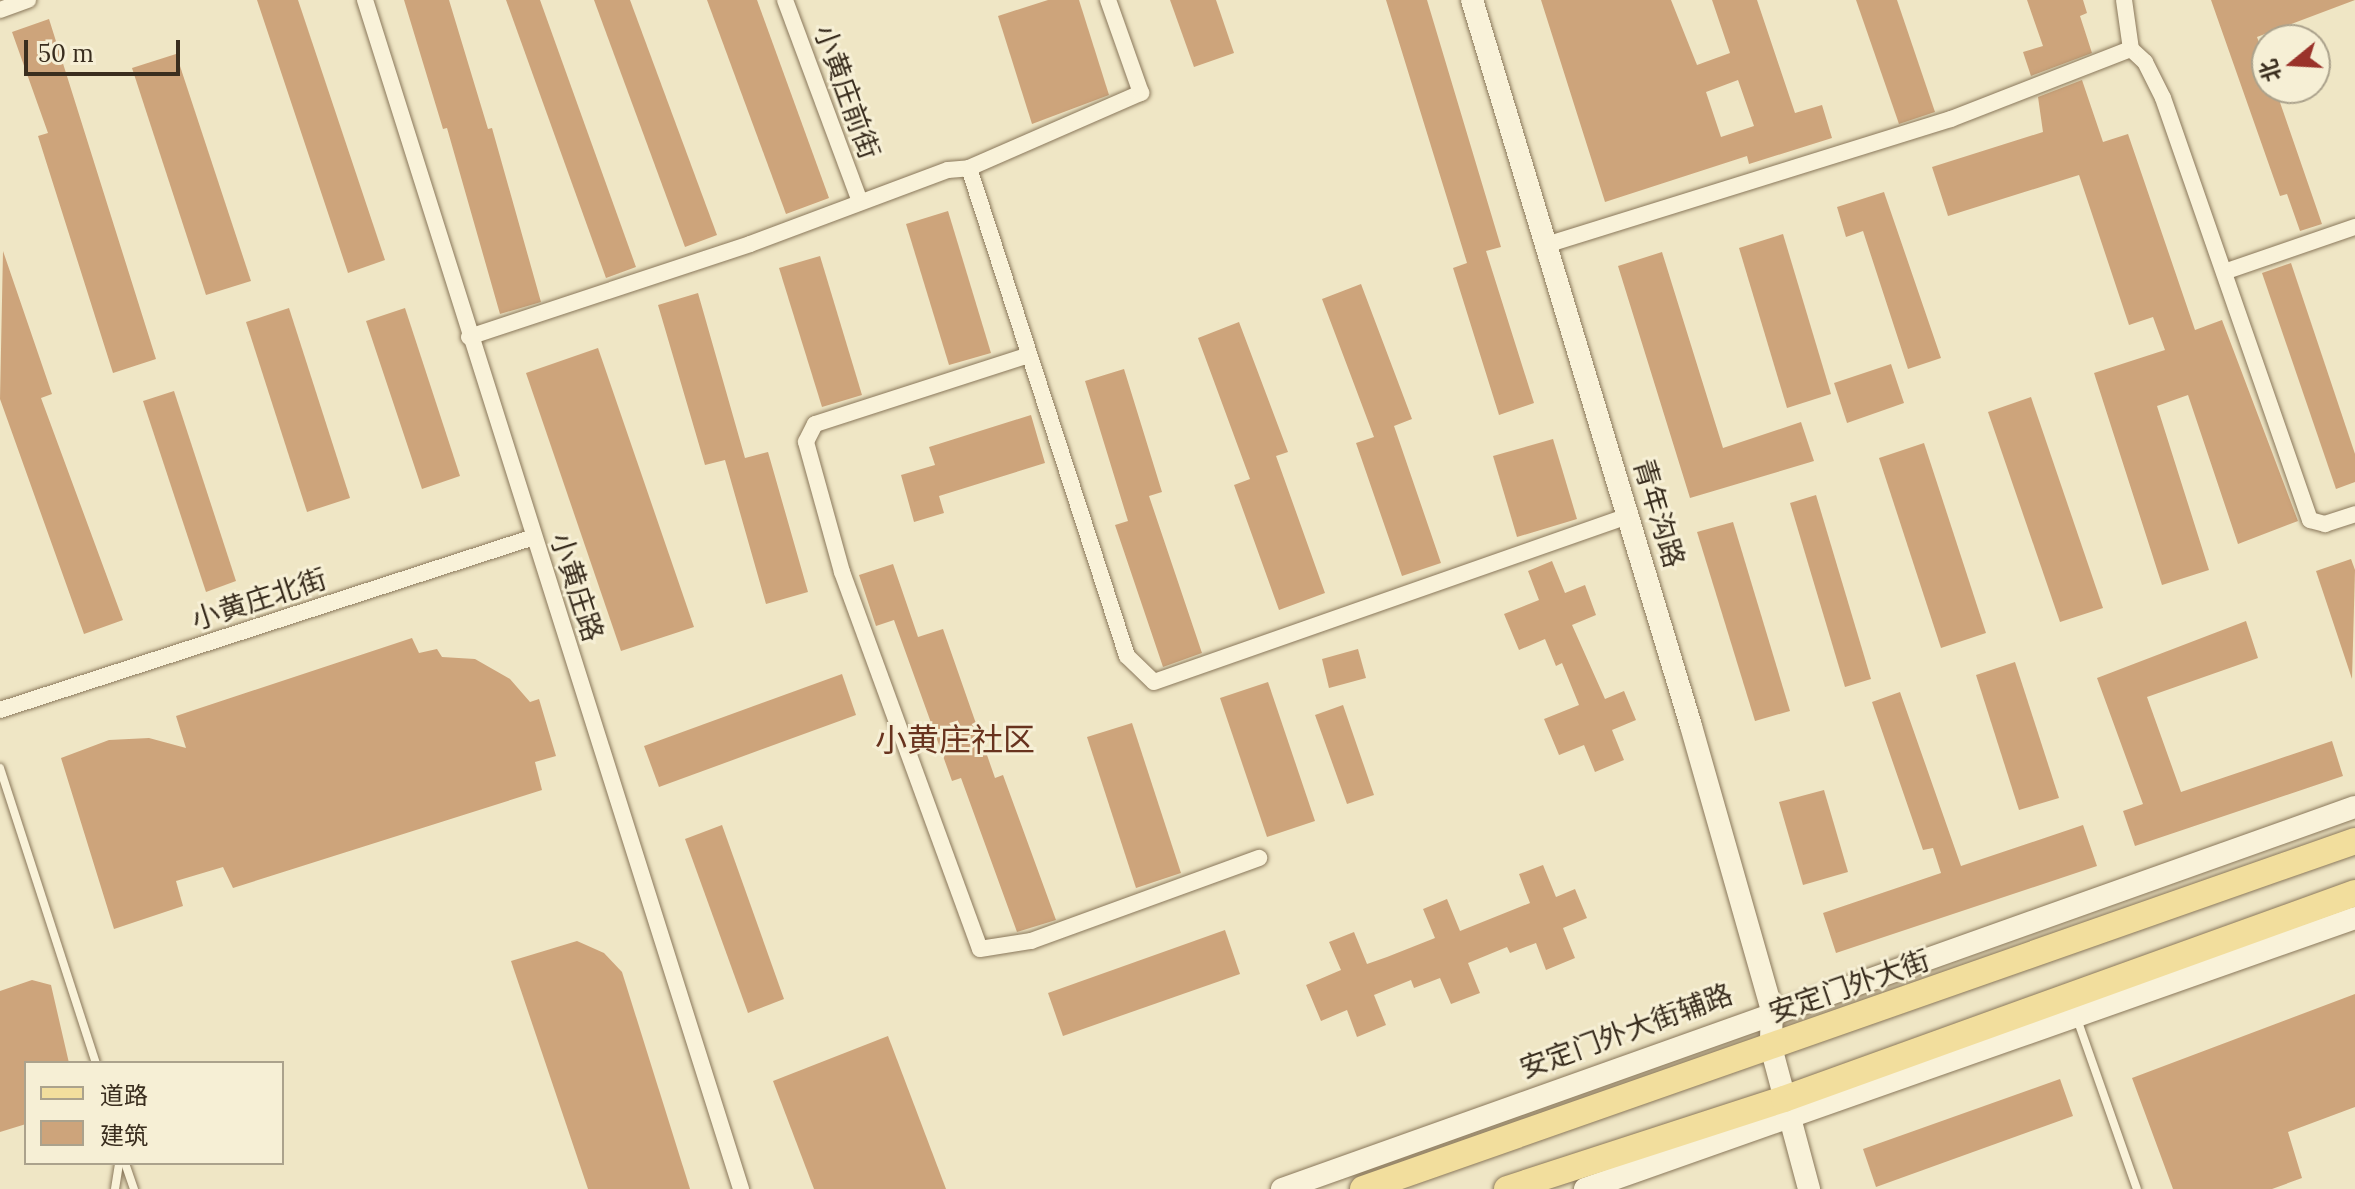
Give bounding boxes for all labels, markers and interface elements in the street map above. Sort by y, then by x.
street label: 小黄庄前街 [807,20,887,164]
scale bar [28,24,184,74]
north arrow [2251,24,2331,104]
text: 50 m [38,38,94,69]
text: 北 [2253,56,2287,86]
street label: 青年沟路 [1627,455,1691,571]
street label: 小黄庄路 [544,529,610,645]
street label: 小黄庄北街 [187,561,331,637]
district label: 小黄庄社区 [875,721,1035,759]
street label: 安定门外大街 [1764,943,1934,1029]
street label: 安定门外大街辅路 [1515,977,1737,1085]
legend [24,1061,284,1165]
text: 道路 [100,1080,148,1111]
text: 建筑 [100,1120,148,1151]

